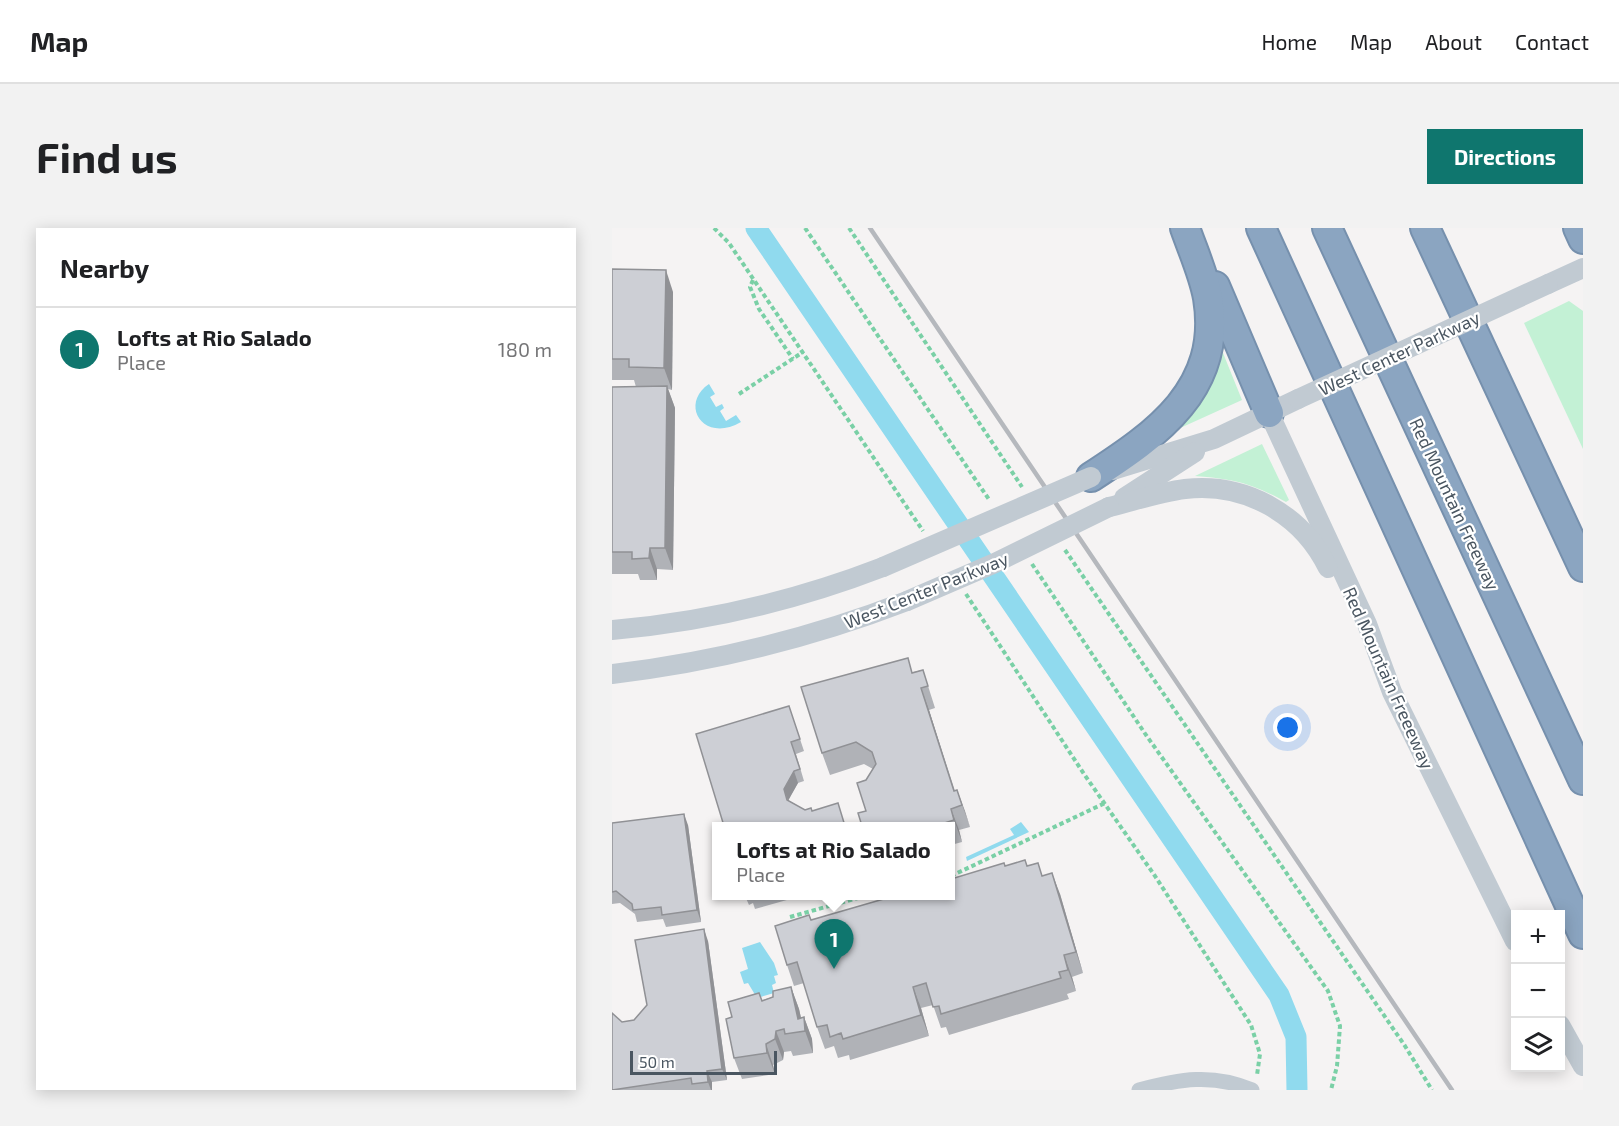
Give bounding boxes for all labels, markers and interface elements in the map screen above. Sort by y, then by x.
text: Map [30,24,88,58]
text: Home [1261,29,1317,54]
text: Map [1350,29,1392,54]
text: About [1425,29,1482,54]
text: Contact [1515,29,1589,54]
button: Directions [1427,129,1583,184]
text: Find us [36,131,178,181]
text: Nearby [60,252,149,283]
street label: West Center Parkway [1315,306,1483,400]
text: Lofts at Rio Salado [117,324,312,350]
text: 1 [75,337,84,361]
text: 180 m [498,337,552,361]
text: Place [117,350,166,374]
street label: Red Mountain Freeway [1405,414,1505,594]
street label: West Center Parkway [841,547,1012,633]
street label: Red Mountain Freeeway [1339,584,1439,773]
your location [1273,713,1302,742]
popup [712,822,955,900]
text: Lofts at Rio Salado [736,836,931,862]
text: Place [736,862,785,886]
map controls [1511,910,1565,1072]
button: + [1511,910,1565,964]
pin: 1 [814,920,854,969]
button: − [1511,964,1565,1018]
button: layers [1511,1018,1565,1072]
scale bar [630,1048,777,1076]
text: 50 m [639,1052,675,1071]

